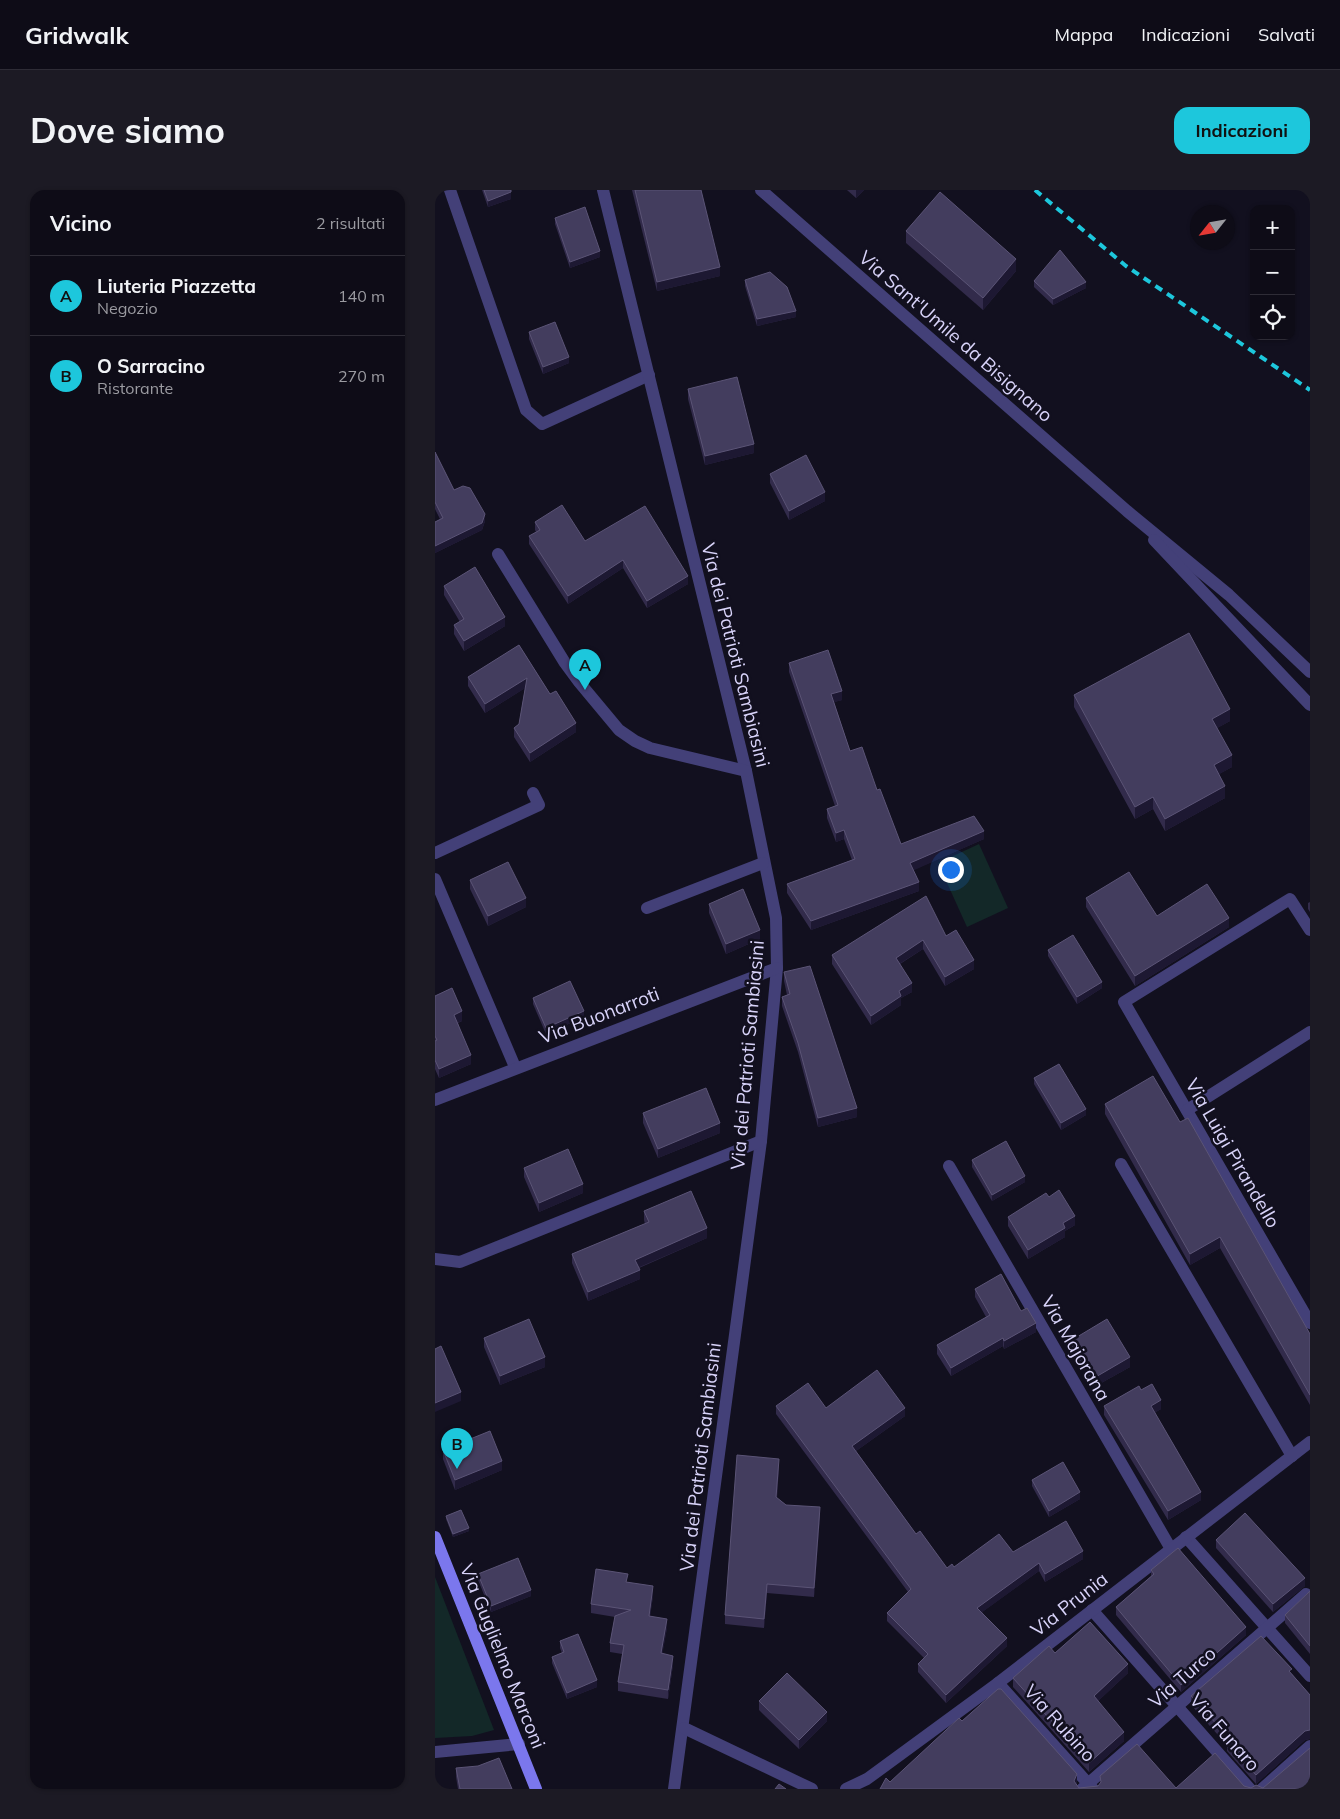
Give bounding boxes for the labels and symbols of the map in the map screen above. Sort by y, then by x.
north arrow [1190,205,1235,250]
street label: Via Sant'Umile da Bisignano [854,245,1058,427]
street label: Via dei Patrioti Sambiasini [696,540,776,770]
pin: A [569,649,601,690]
your location [938,857,964,883]
street label: Via dei Patrioti Sambiasini [725,939,769,1171]
street label: Via Buonarroti [535,981,663,1049]
street label: Via Luigi Pirandello [1180,1074,1286,1232]
street label: Via Majorana [1036,1291,1116,1405]
street label: Via dei Patrioti Sambiasini [674,1341,726,1573]
pin: B [441,1428,473,1469]
street label: Via Guglielmo Marconi [455,1560,551,1752]
street label: Via Prunia [1026,1566,1112,1642]
street label: Via Turco [1143,1641,1221,1713]
street label: Via Rubino [1019,1679,1101,1767]
street label: Via Funaro [1185,1688,1265,1776]

